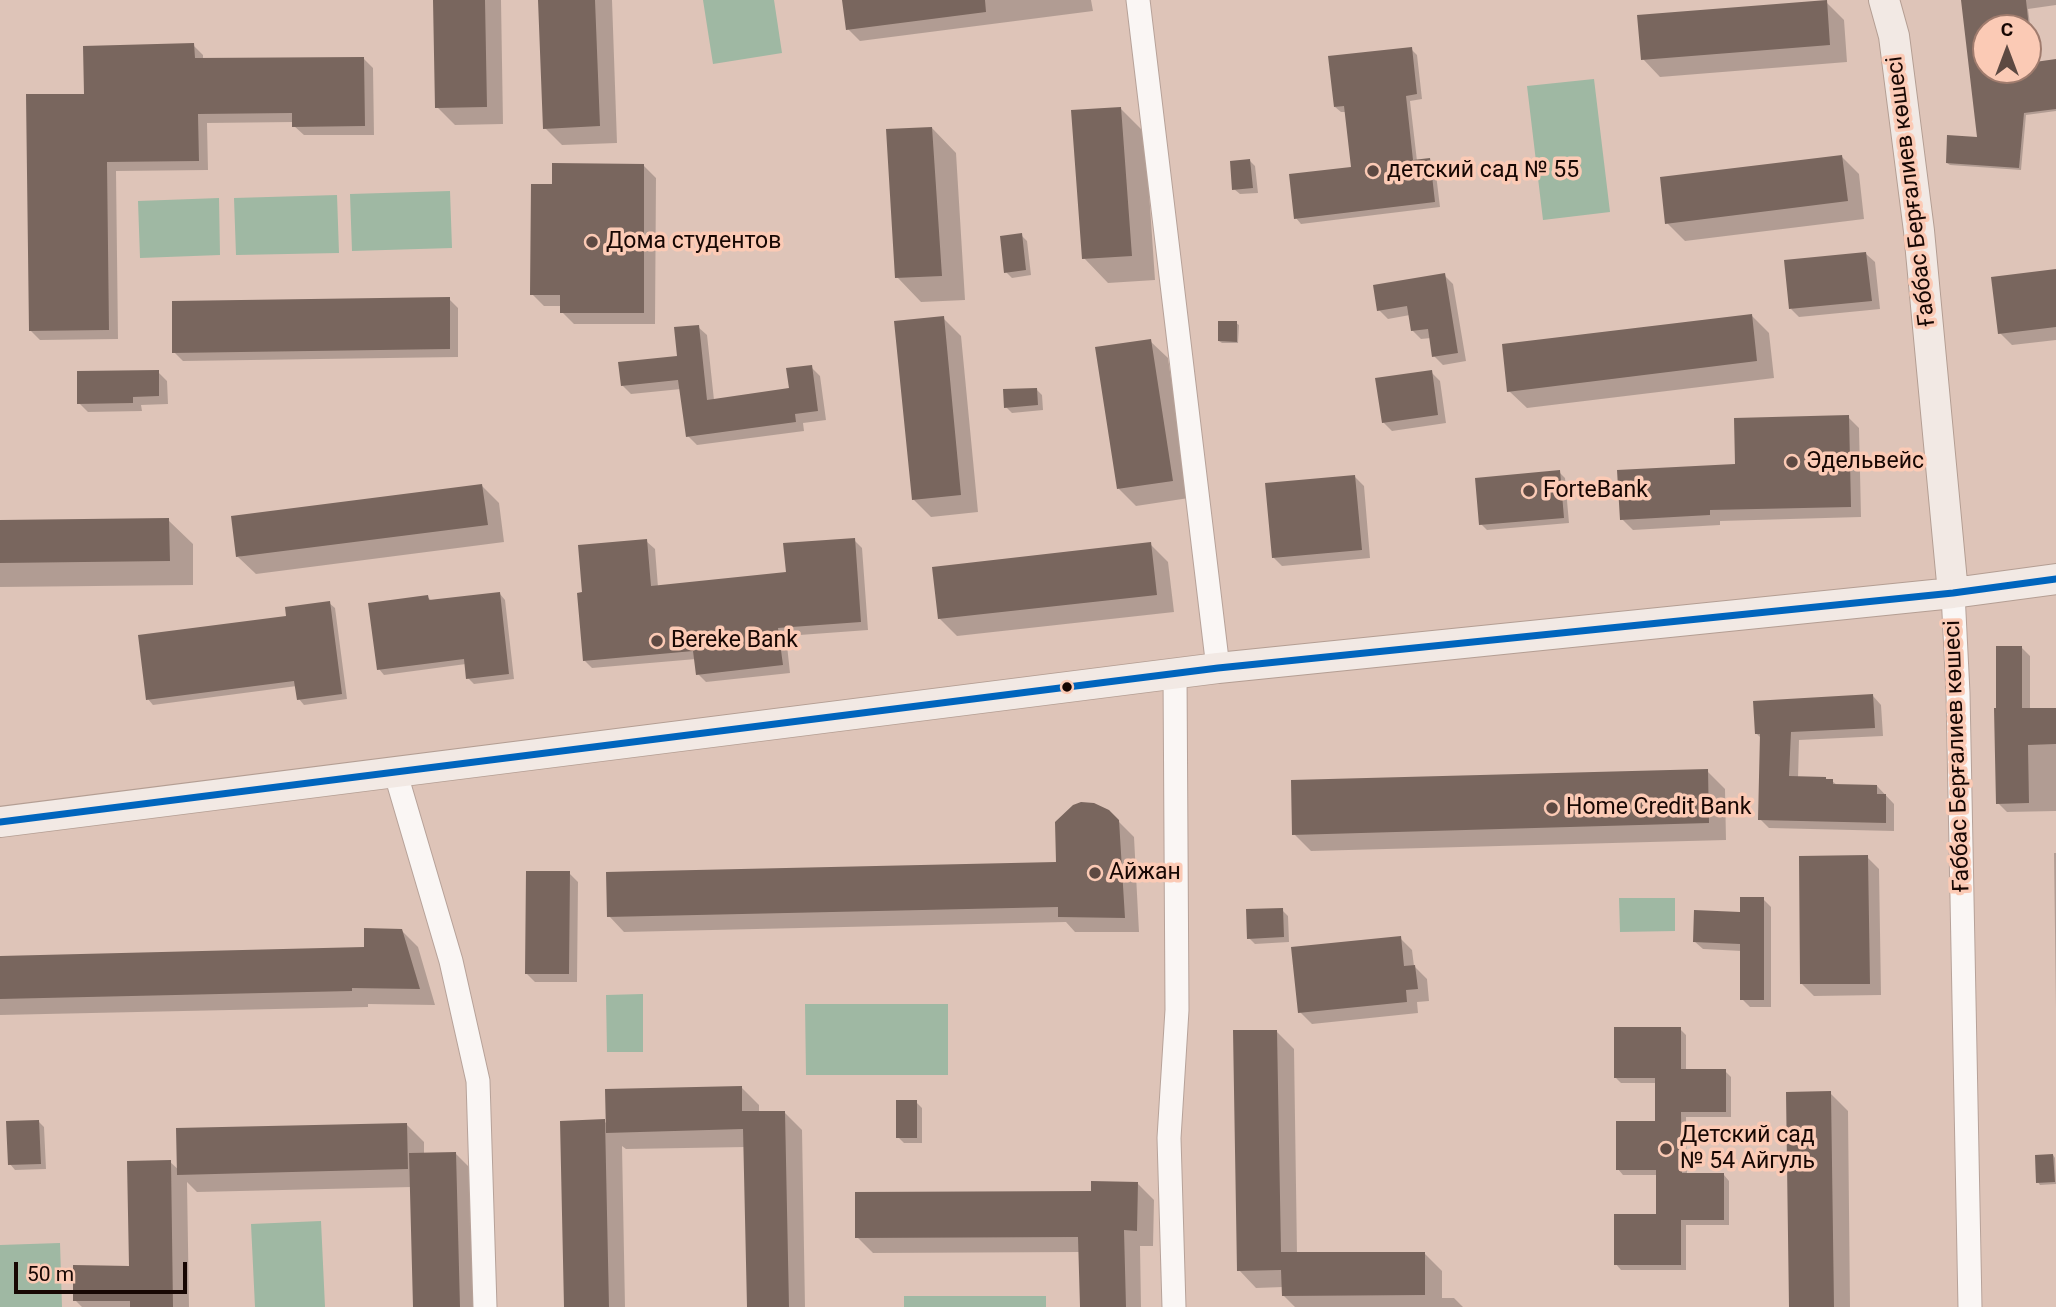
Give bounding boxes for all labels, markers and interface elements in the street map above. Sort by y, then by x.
north arrow [1972,14,2042,84]
text: С [2001,18,2013,41]
street label: Ғаббас Берғалиев көшесі [1882,54,1942,328]
place label: детский сад № 55 [1387,157,1579,185]
marker: детский сад № 55 [1365,163,1381,179]
place label: Дома студентов [606,228,781,256]
marker: Дома студентов [584,234,600,250]
place label: Эдельвейс [1806,448,1924,476]
marker: Эдельвейс [1784,454,1800,470]
place label: ForteBank [1543,477,1648,505]
marker: ForteBank [1521,483,1537,499]
street label: Ғаббас Берғалиев көшесі [1939,620,1977,892]
place label: Bereke Bank [671,627,798,655]
marker: Bereke Bank [649,633,665,649]
unlabelled marker [1060,680,1074,694]
place label: Home Credit Bank [1566,794,1751,822]
marker: Home Credit Bank [1544,800,1560,816]
place label: Айжан [1109,859,1181,887]
marker: Айжан [1087,865,1103,881]
place label: Детский сад № 54 Айгуль [1680,1122,1815,1176]
marker: Детский сад № 54 Айгуль [1658,1141,1674,1157]
scale bar [18,1248,191,1292]
text: 50 m [27,1262,74,1286]

